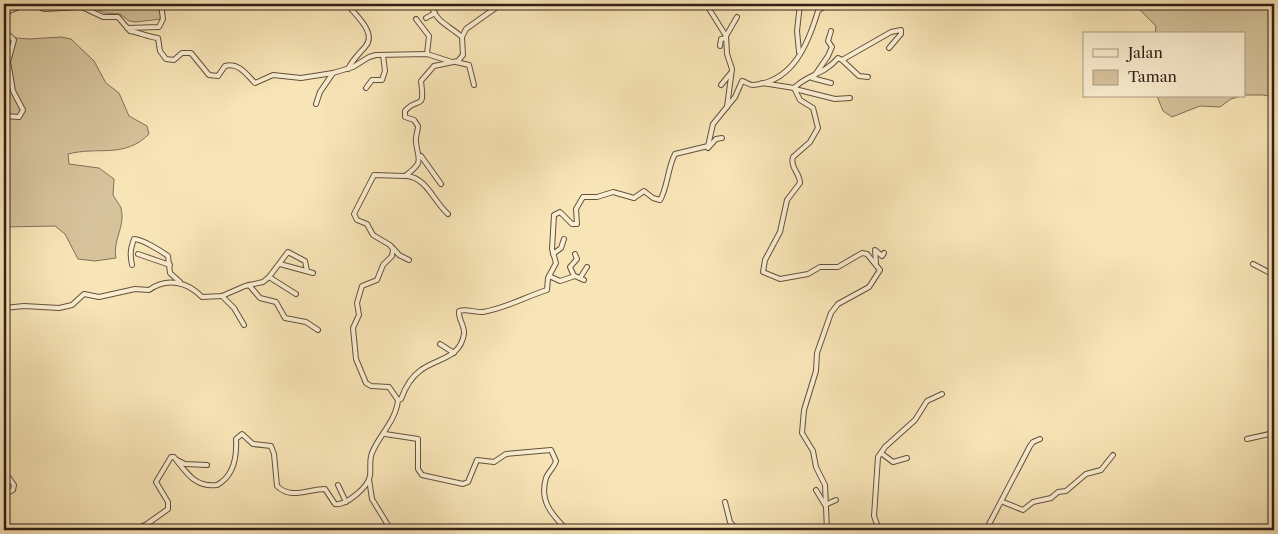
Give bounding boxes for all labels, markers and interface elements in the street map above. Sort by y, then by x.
legend [1083,32,1246,98]
text: Jalan [1126,43,1163,62]
text: Taman [1128,67,1178,86]

